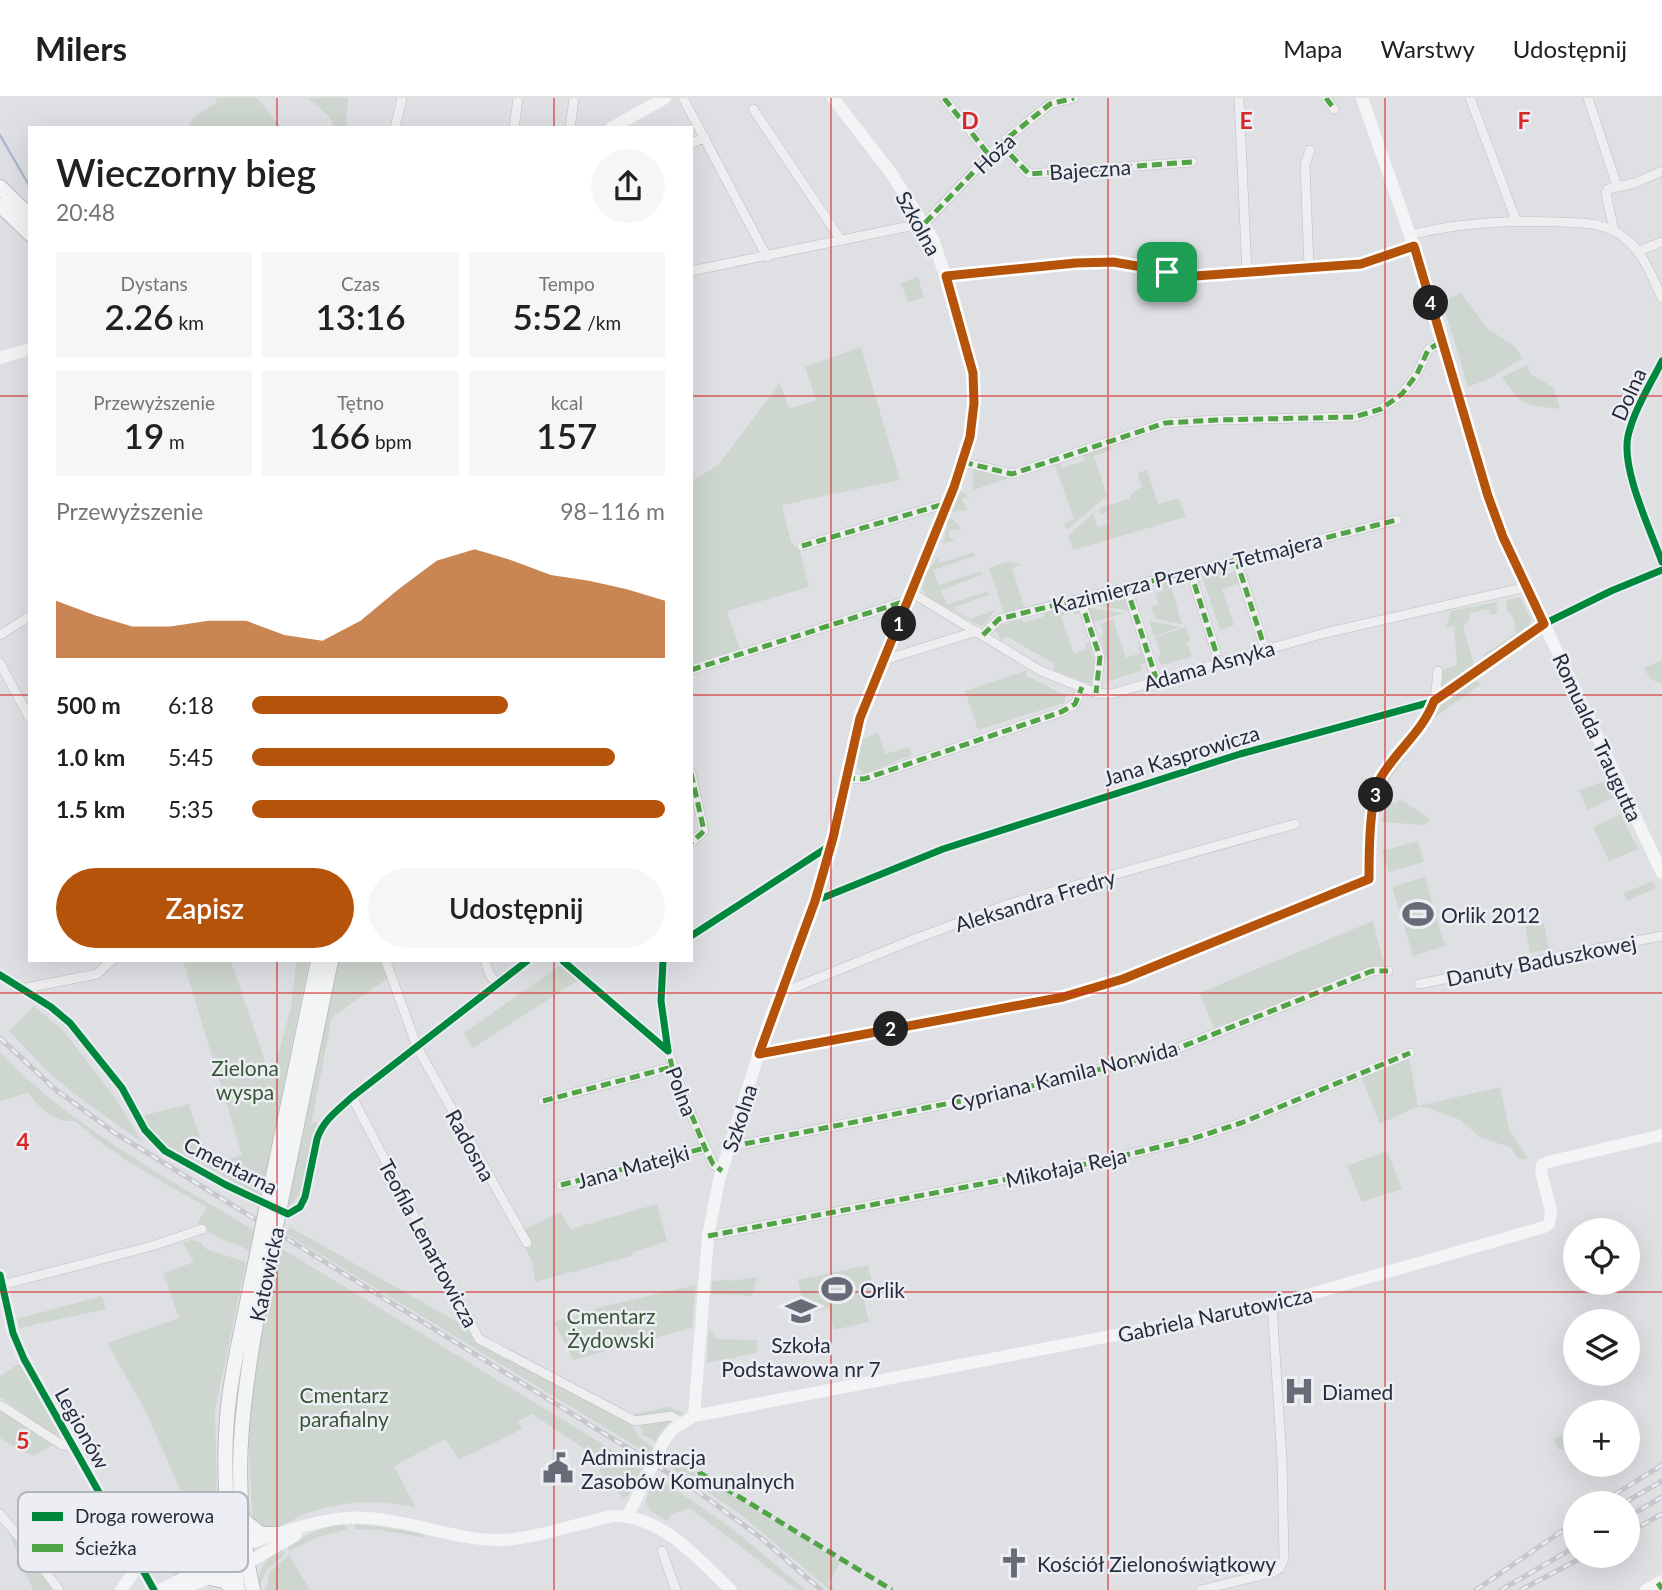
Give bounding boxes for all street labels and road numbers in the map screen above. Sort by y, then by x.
street label: Hoża [968,128,1020,178]
street label: Bajeczna [1048,154,1132,184]
street label: Szkolna [891,186,947,260]
street label: Dolna [1605,364,1651,424]
street label: Kazimierza Przerwy-Tetmajera [1049,526,1325,618]
street label: Adama Asnyka [1141,634,1277,696]
street label: Romualda Traugutta [1548,649,1648,825]
street label: Jana Kasprowicza [1100,719,1262,791]
street label: Aleksandra Fredry [952,864,1119,936]
street label: Danuty Baduszkowej [1444,929,1638,991]
street label: Cypriana Kamila Norwida [948,1035,1180,1115]
street label: Polna [661,1063,703,1119]
street label: Szkolna [716,1081,762,1155]
street label: Radosna [441,1105,501,1185]
street label: Cmentarna [180,1131,282,1199]
street label: Jana Matejki [574,1139,692,1193]
street label: Mikołaja Reja [1003,1142,1129,1192]
street label: Teofila Lenartowicza [374,1155,484,1331]
street label: Katowicka [244,1224,288,1324]
street label: Gabriela Narutowicza [1115,1281,1315,1347]
street label: Legionów [51,1383,116,1473]

